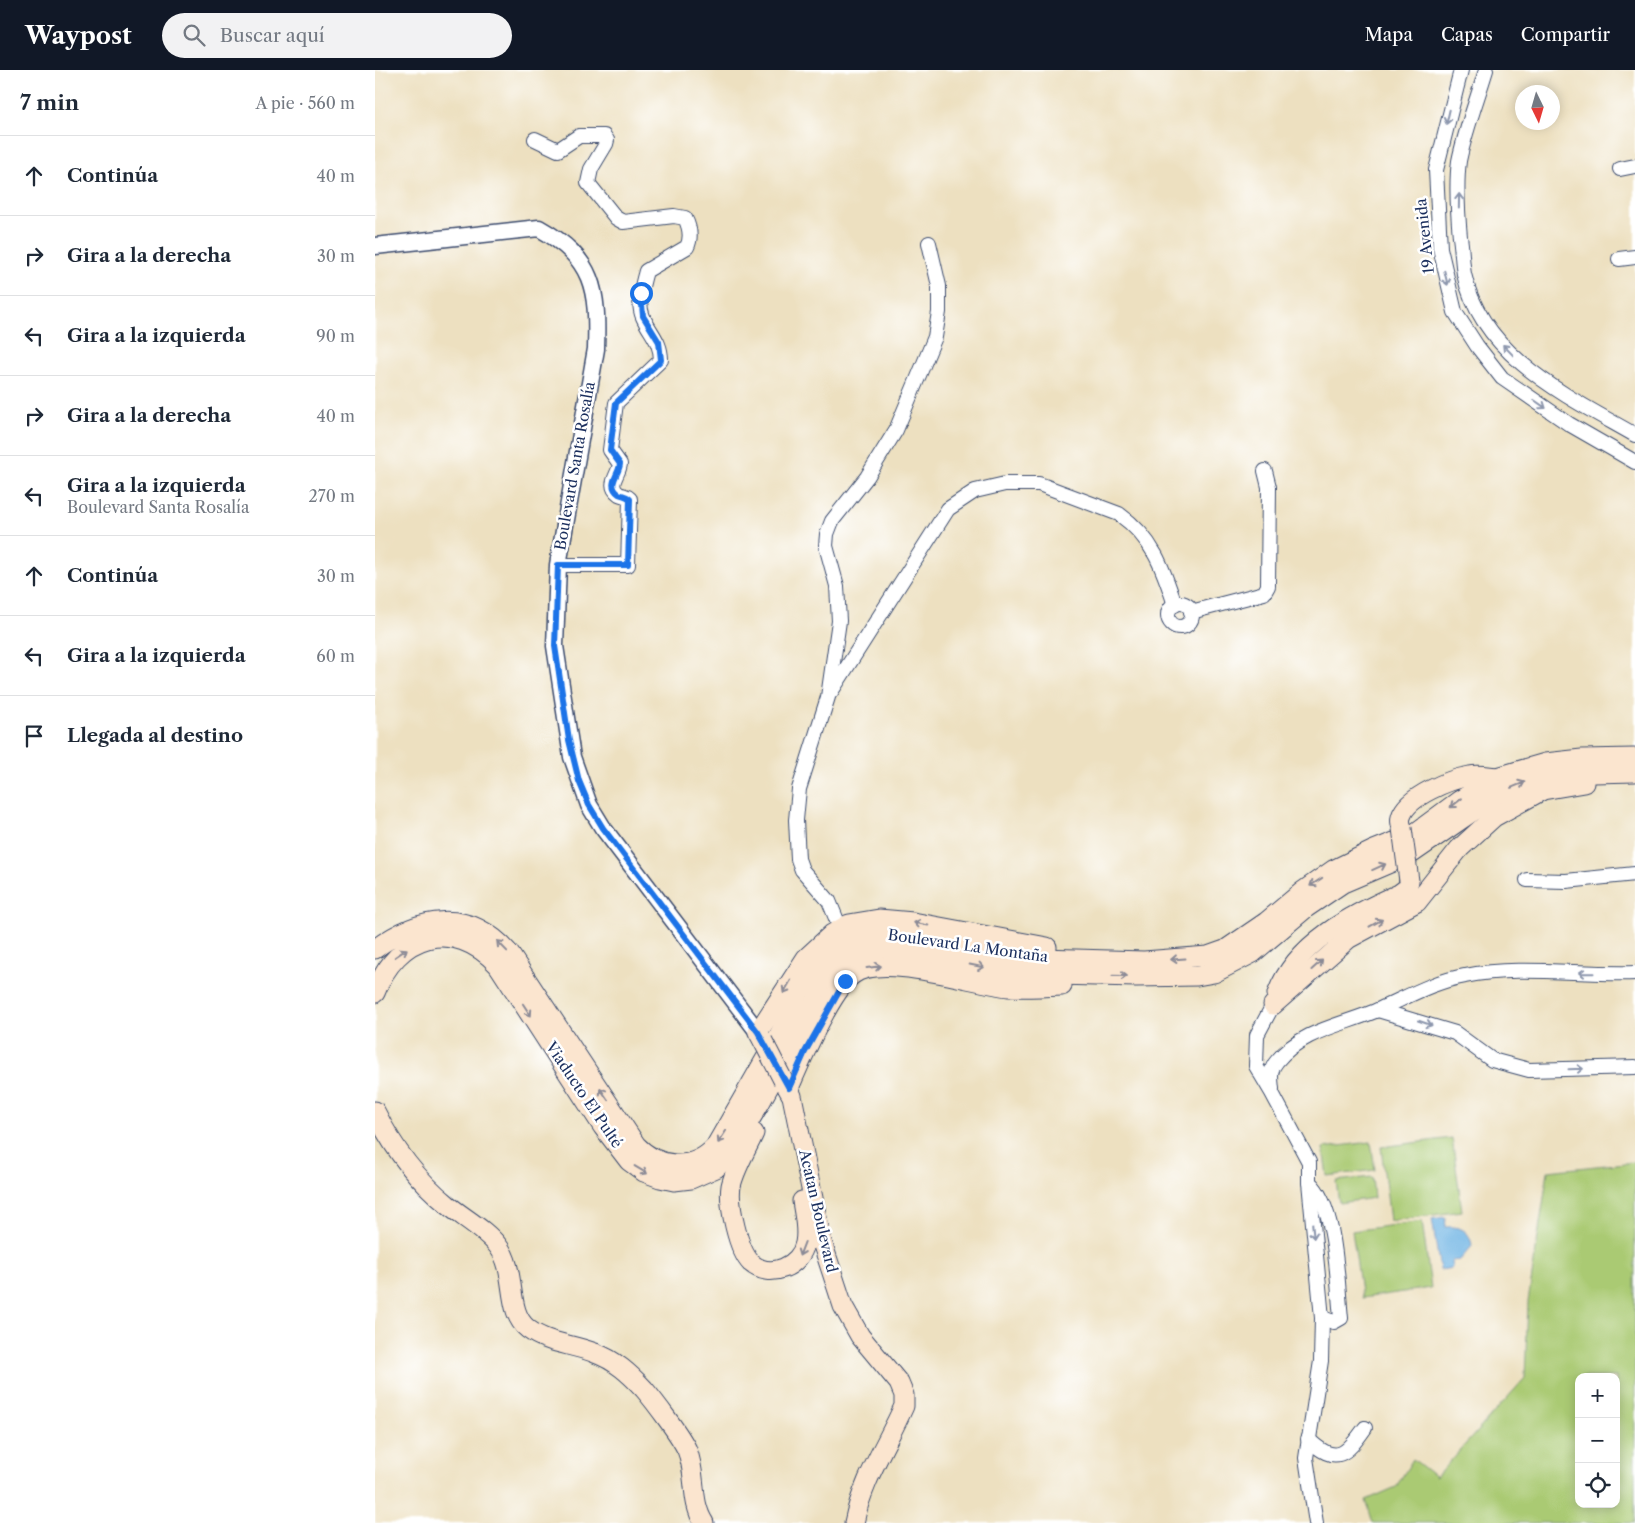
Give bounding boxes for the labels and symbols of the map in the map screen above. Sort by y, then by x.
north arrow [1515,85,1560,130]
one-way arrow [1443,109,1452,125]
one-way arrow [1454,193,1464,209]
street label: 19 Avenida [1411,197,1438,275]
one-way arrow [1441,269,1451,285]
route start [630,282,653,305]
one-way arrow [1502,343,1514,356]
street label: Boulevard Santa Rosalía [550,380,599,552]
one-way arrow [1533,399,1547,409]
one-way arrow [1510,779,1525,789]
one-way arrow [1450,798,1463,809]
one-way arrow [1371,862,1386,872]
one-way arrow [1309,877,1323,887]
one-way arrow [913,918,929,928]
one-way arrow [1368,918,1383,928]
street label: Boulevard La Montaña [887,925,1049,966]
one-way arrow [497,940,509,952]
one-way arrow [394,948,408,958]
one-way arrow [1170,955,1186,964]
one-way arrow [1310,960,1323,971]
one-way arrow [866,962,882,972]
one-way arrow [968,962,984,971]
one-way arrow [1579,968,1595,978]
route end [834,970,857,993]
one-way arrow [1112,972,1128,981]
one-way arrow [782,979,792,993]
one-way arrow [522,1002,532,1016]
one-way arrow [1417,1019,1432,1028]
street label: Viaducto El Pulté [541,1037,627,1151]
one-way arrow [1568,1065,1584,1074]
one-way arrow [599,1088,609,1102]
one-way arrow [717,1129,727,1143]
street label: Acatan Boulevard [795,1147,842,1274]
one-way arrow [633,1165,647,1175]
one-way arrow [1309,1223,1318,1239]
one-way arrow [797,1241,806,1256]

